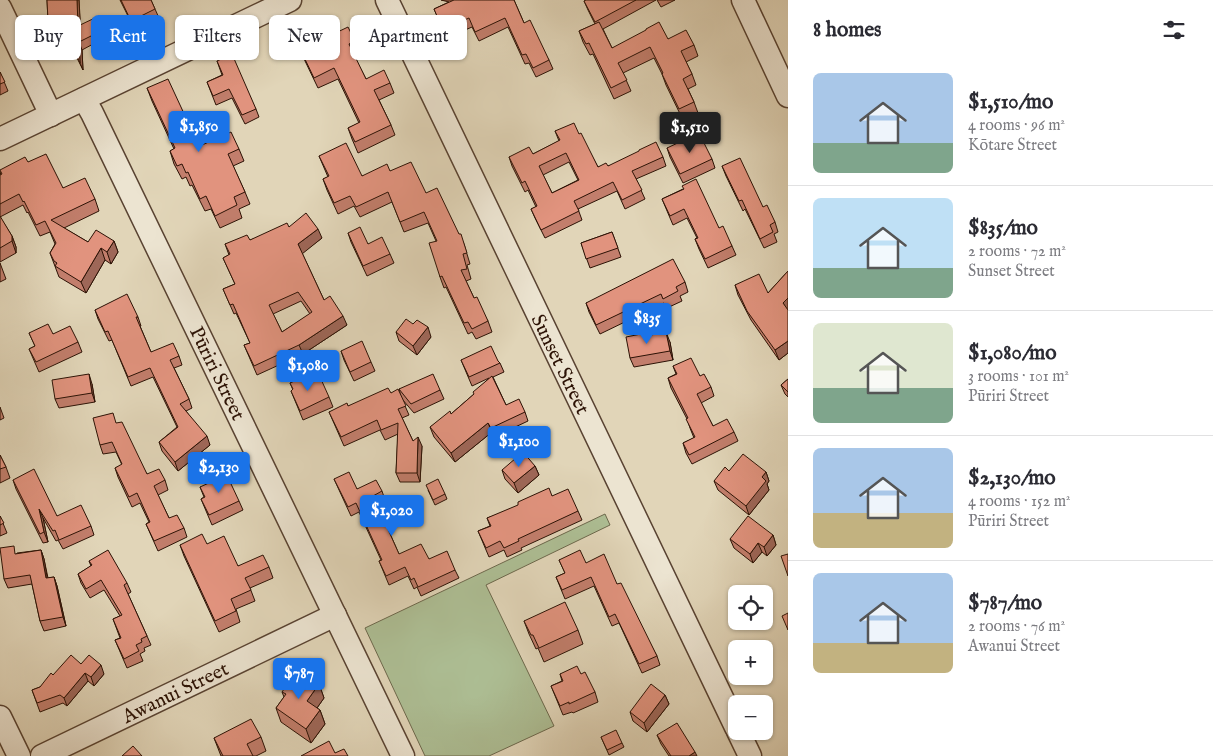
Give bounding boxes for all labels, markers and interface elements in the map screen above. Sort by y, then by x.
chip: Buy [15,15,81,60]
chip: Rent [91,15,165,60]
chip: Filters [175,15,259,60]
chip: New [269,15,340,60]
chip: Apartment [350,15,467,60]
icon: filters [1160,16,1188,44]
text: 8 homes [813,17,881,44]
text: $1,510/mo [968,89,1053,116]
icon: home [853,93,913,153]
pin: $1,850 [158,110,240,153]
pin: $1,510 [649,112,731,154]
text: 4 rooms · 96 m² [968,116,1065,136]
text: $1,850 [180,117,218,137]
text: $1,510 [671,118,709,138]
text: Kōtare Street [968,136,1057,156]
text: $835/mo [968,215,1038,242]
icon: home [853,218,913,278]
text: 2 rooms · 72 m² [968,242,1066,262]
text: Sunset Street [968,262,1055,282]
pin: $835 [617,302,677,345]
text: $835 [634,309,660,329]
street label: Sunset Street [525,310,595,419]
street label: Pūriri Street [183,323,250,425]
text: $1,080/mo [968,340,1057,367]
icon: home [853,343,913,403]
pin: $1,080 [267,350,349,392]
text: $1,080 [287,356,329,376]
text: 3 rooms · 101 m² [968,367,1069,387]
text: Pūriri Street [968,387,1049,407]
pin: $1,100 [478,426,560,468]
text: $1,100 [499,432,539,452]
pin: $2,130 [178,452,260,494]
text: $2,130 [199,458,239,478]
text: $2,130/mo [968,465,1056,492]
icon: home [853,468,913,528]
text: 4 rooms · 152 m² [968,492,1070,512]
pin: $1,020 [351,494,433,537]
text: $1,020 [371,501,413,521]
text: Pūriri Street [968,512,1049,532]
map controls [728,585,773,740]
button: locate [728,585,773,630]
text: $787/mo [968,590,1042,617]
icon: home [853,593,913,653]
text: 2 rooms · 76 m² [968,617,1065,637]
text: Awanui Street [968,637,1060,657]
button: + [728,640,773,685]
street label: Awanui Street [118,657,233,730]
pin: $787 [269,658,329,700]
text: $787 [284,664,314,684]
button: − [728,695,773,740]

